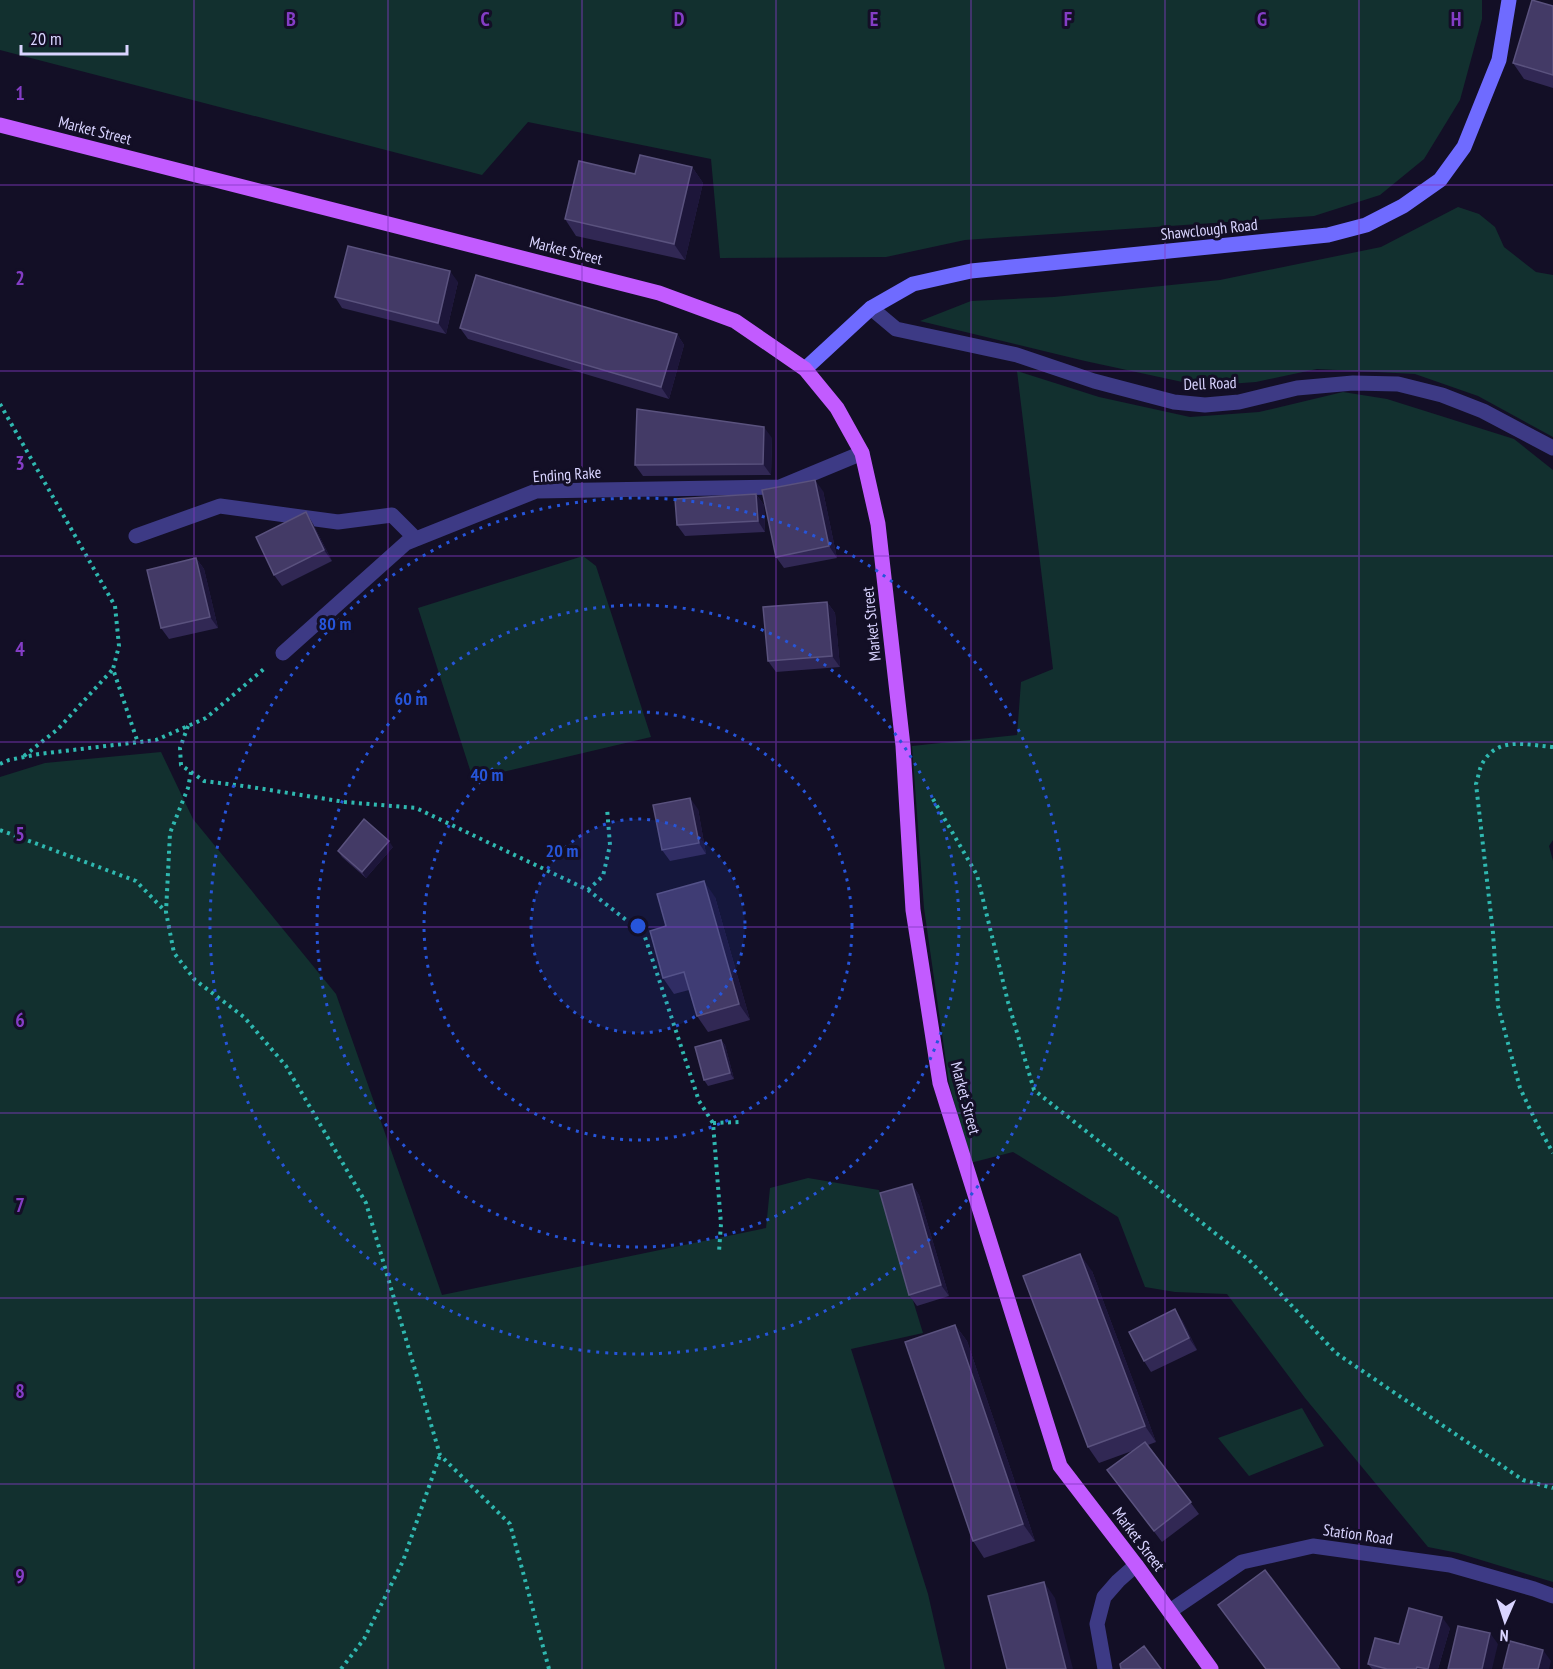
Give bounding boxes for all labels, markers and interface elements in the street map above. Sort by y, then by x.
text: B [286,6,296,32]
text: C [480,6,490,32]
text: D [674,6,685,32]
text: E [870,6,878,32]
text: F [1064,6,1072,32]
text: G [1257,6,1267,32]
text: H [1451,6,1461,32]
scale bar [21,18,128,56]
text: 20 m [30,27,62,50]
text: 1 [15,80,25,106]
street label: Market Street [56,111,134,149]
street label: Shawclough Road [1159,214,1259,244]
street label: Market Street [527,231,605,269]
text: 2 [15,265,25,291]
street label: Dell Road [1183,372,1237,394]
text: 3 [15,450,25,476]
street label: Ending Rake [532,462,602,486]
street label: Market Street [857,585,885,662]
text: 80 m [319,612,351,635]
text: 4 [15,636,25,662]
text: 60 m [395,687,427,710]
text: 40 m [471,763,503,786]
text: 5 [15,821,25,847]
text: 20 m [546,839,578,862]
centre of rings [628,916,648,936]
text: 6 [15,1007,25,1033]
street label: Market Street [947,1059,985,1137]
text: 7 [15,1192,25,1218]
text: 8 [15,1378,25,1404]
street label: Market Street [1109,1503,1170,1575]
street label: Station Road [1322,1519,1394,1549]
text: 9 [15,1563,25,1589]
north arrow [1475,1591,1535,1651]
text: N [1499,1626,1509,1646]

